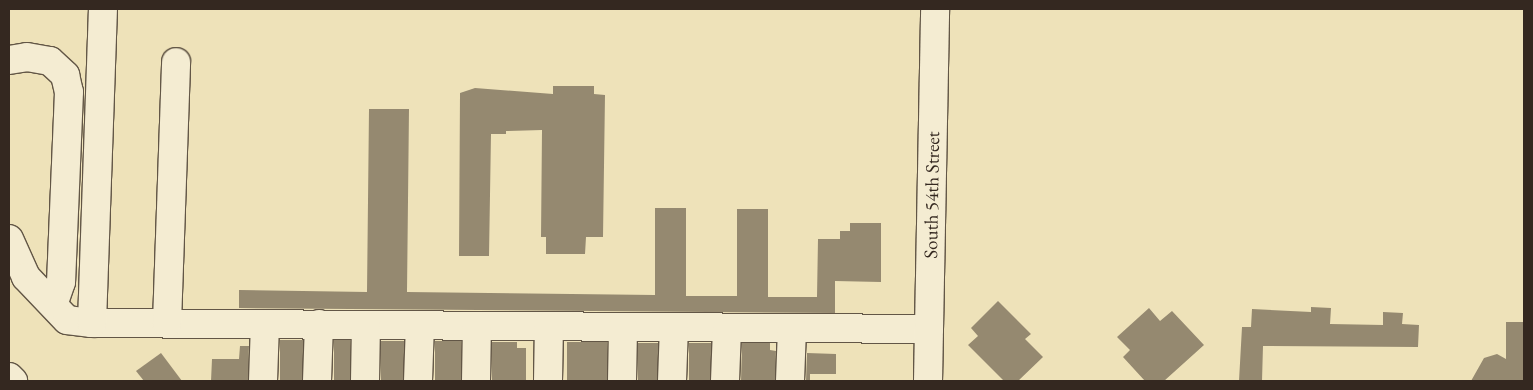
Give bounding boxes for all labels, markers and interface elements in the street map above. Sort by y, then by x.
street label: South 54th Street [919,131,945,259]

